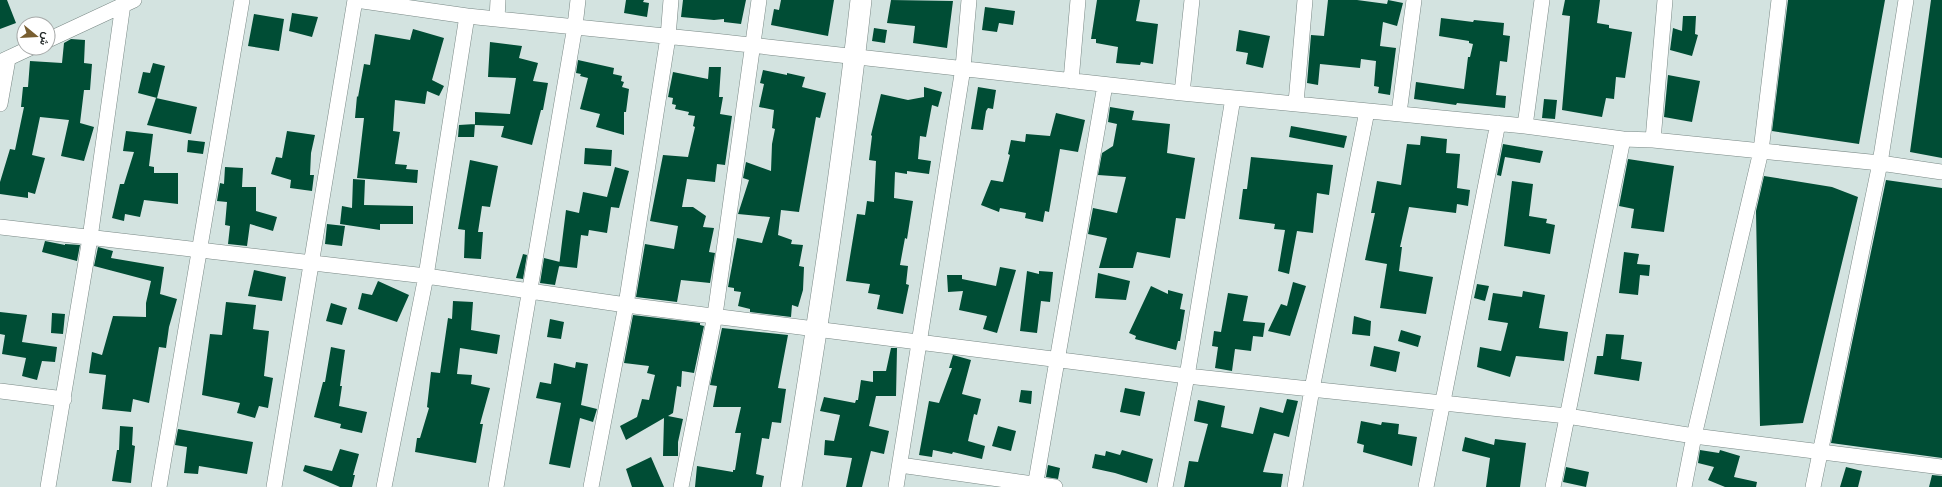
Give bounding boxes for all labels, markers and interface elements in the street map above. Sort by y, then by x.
north arrow [16,16,56,56]
text: ش [37,31,54,48]

